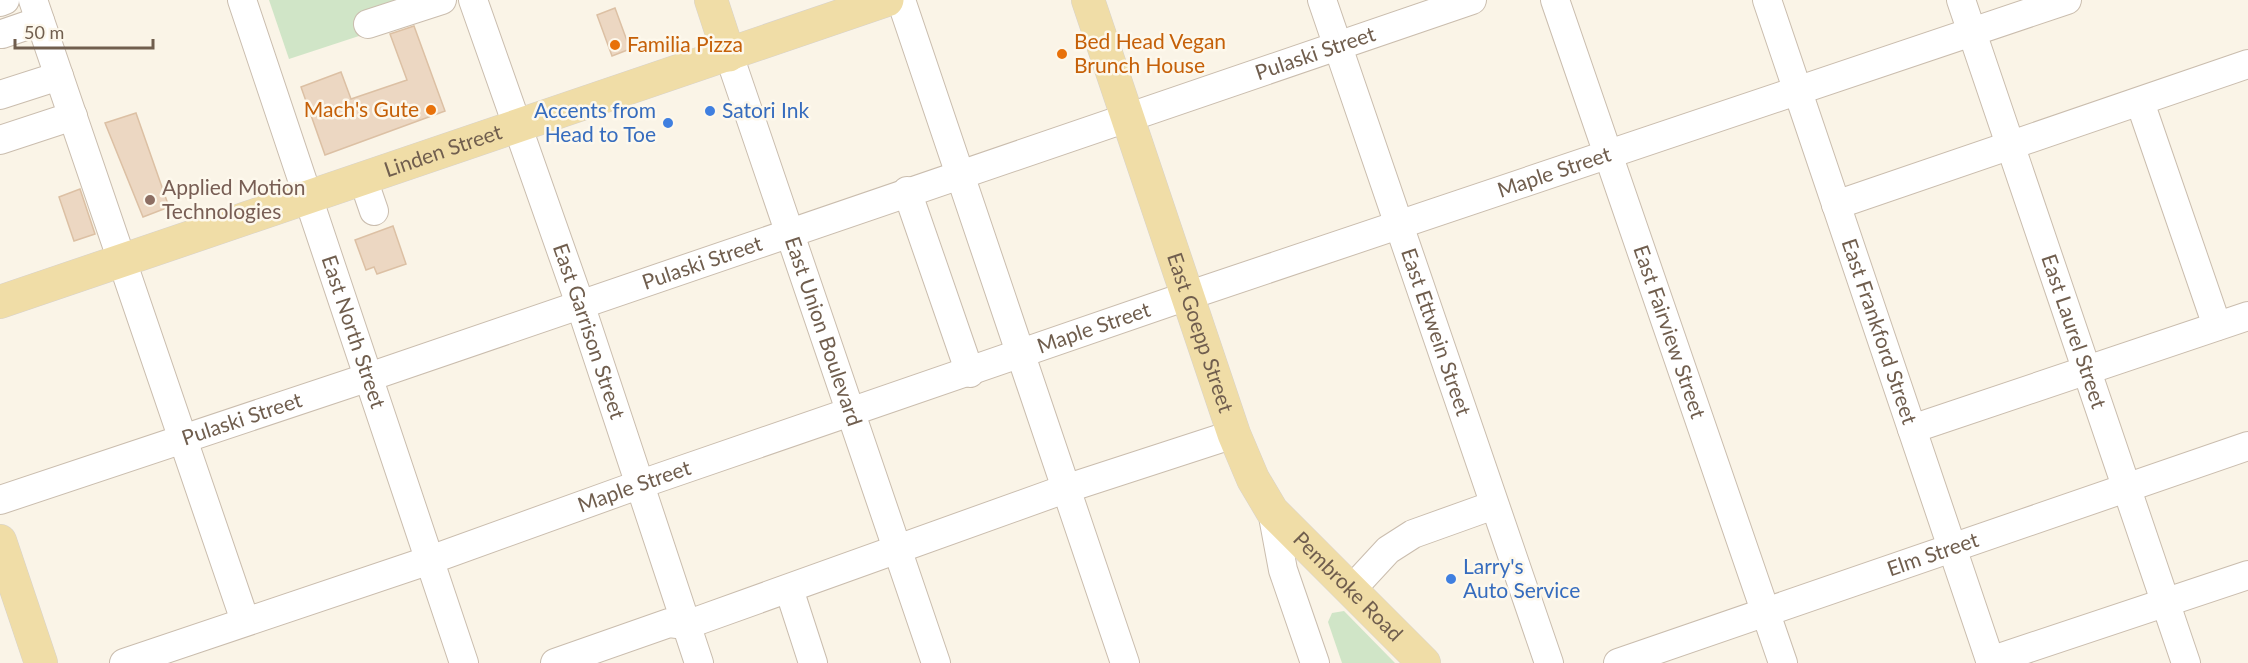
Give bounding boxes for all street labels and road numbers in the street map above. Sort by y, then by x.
street label: Pulaski Street [1252,20,1379,84]
street label: Linden Street [380,118,505,181]
street label: Maple Street [1494,140,1614,202]
street label: Pulaski Street [638,230,765,294]
street label: East Union Boulevard [781,233,868,429]
street label: East Frankford Street [1837,235,1924,428]
street label: East Garrison Street [549,240,631,422]
street label: East Fairview Street [1629,241,1712,422]
street label: East Ettwein Street [1397,245,1478,419]
street label: East Goepp Street [1163,249,1240,416]
street label: East Laurel Street [2037,251,2113,412]
street label: East North Street [317,252,392,412]
street label: Maple Street [1033,295,1154,358]
street label: Pulaski Street [178,386,305,450]
street label: Maple Street [574,454,694,517]
street label: Pembroke Road [1289,526,1409,646]
street label: Elm Street [1883,526,1982,580]

